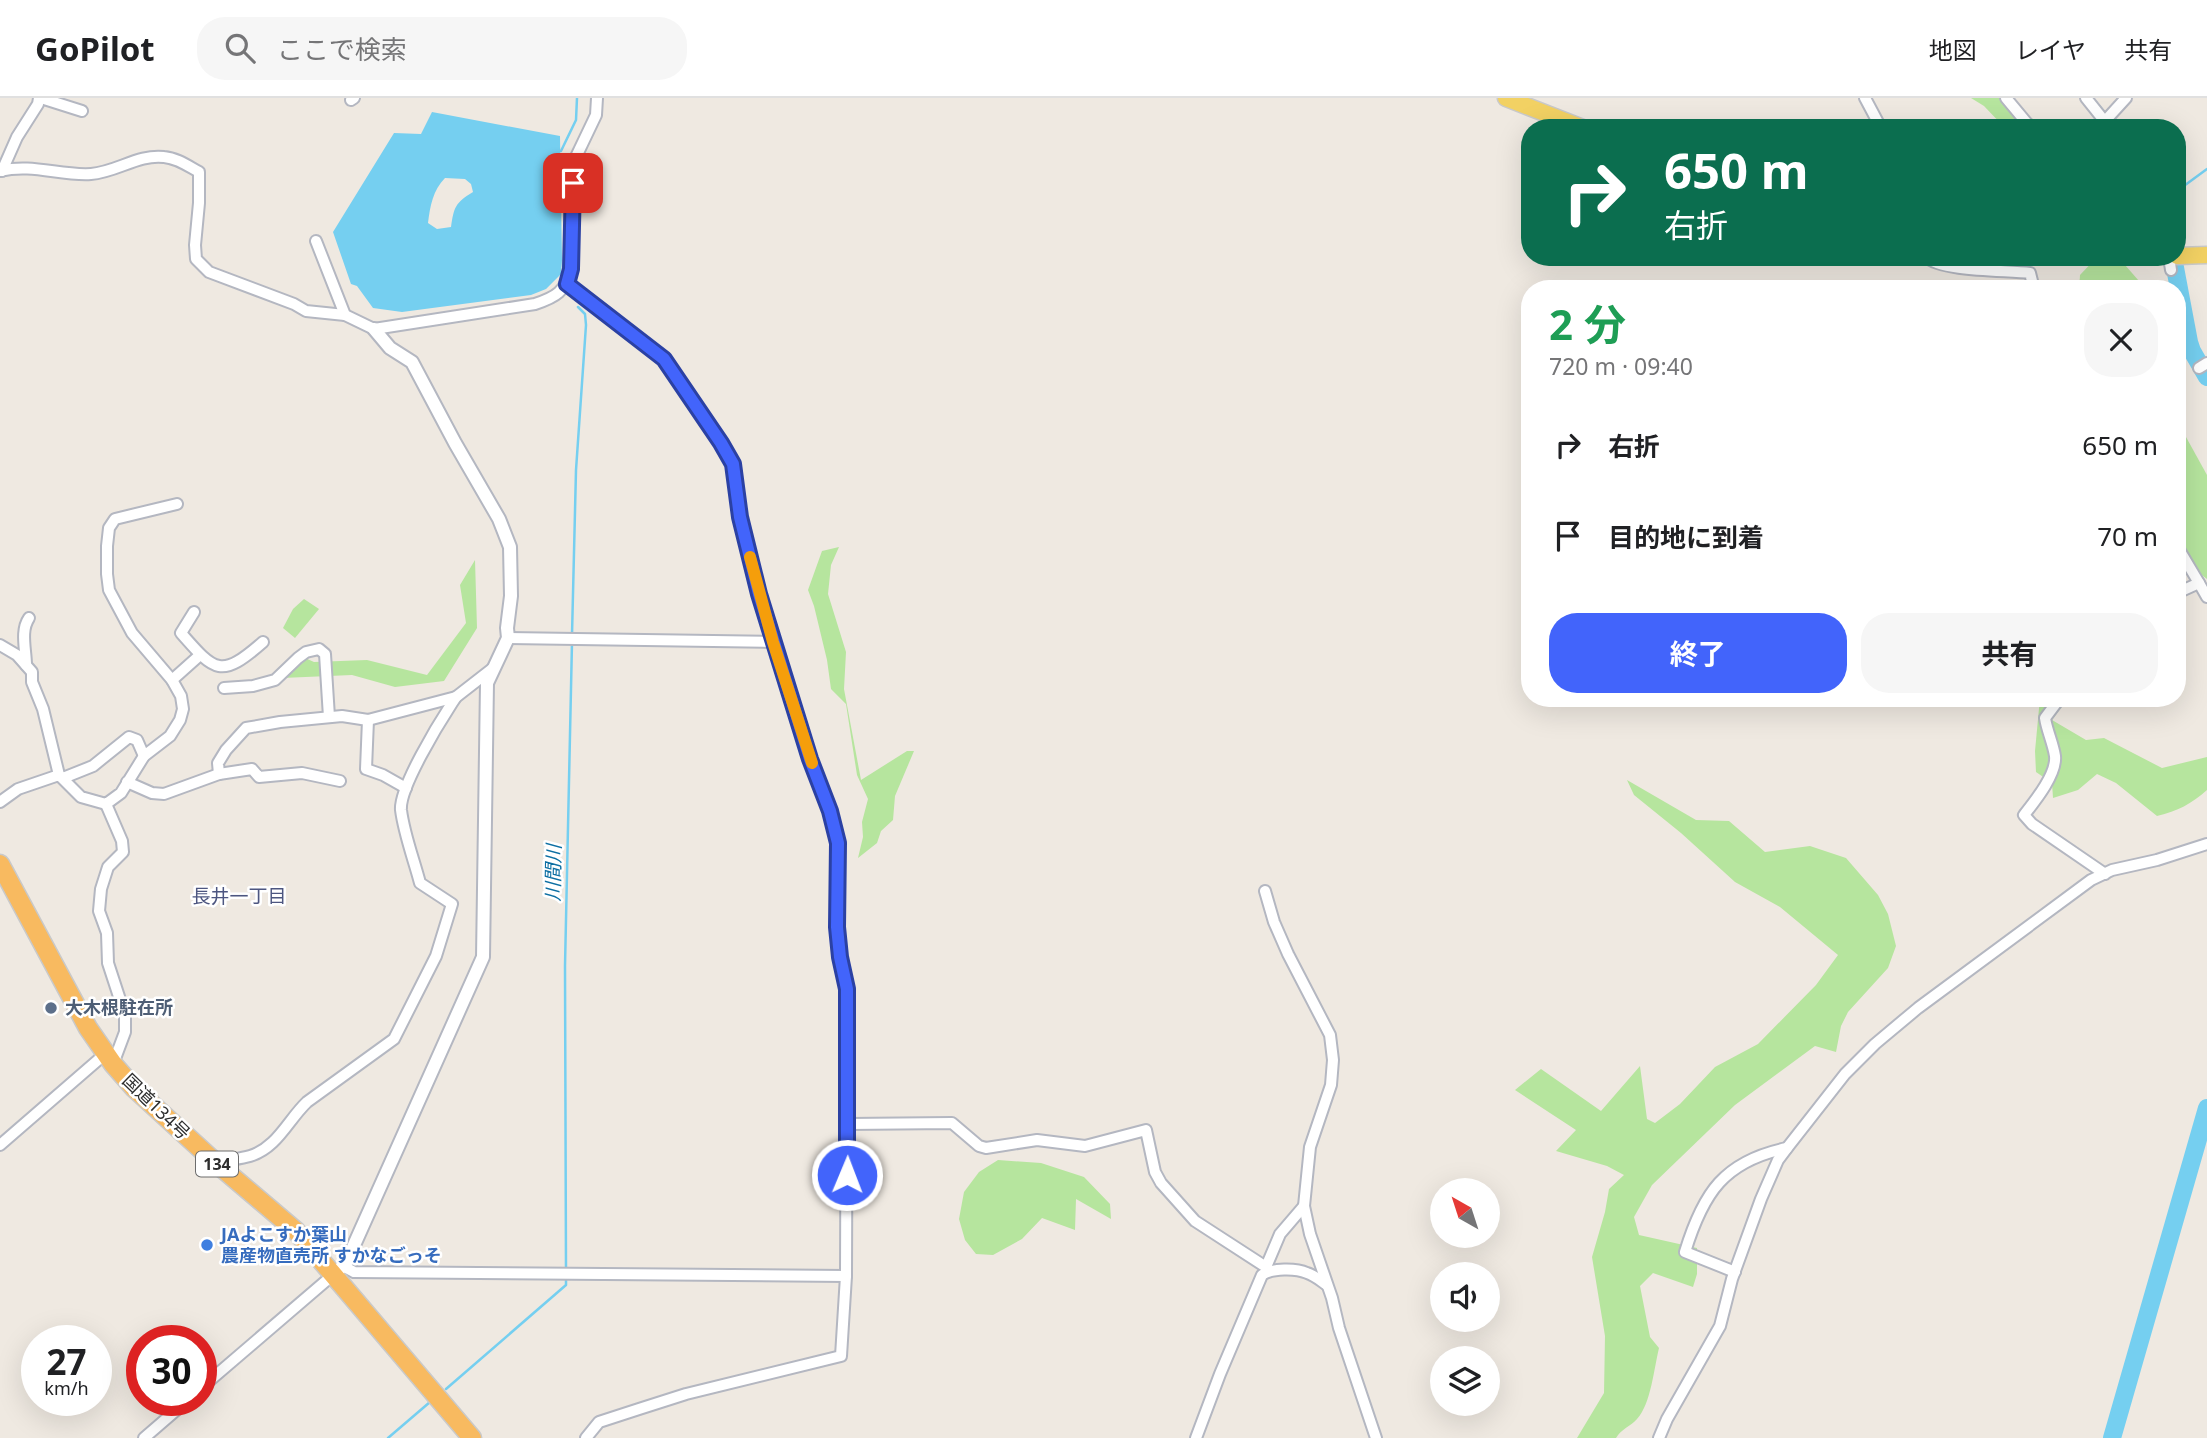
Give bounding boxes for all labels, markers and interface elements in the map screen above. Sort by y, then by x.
search box [197,17,687,80]
text: GoPilot [35,26,155,71]
icon: search [221,29,259,67]
text: ここで検索 [277,31,407,67]
text: 地図 [1929,33,1977,66]
text: レイヤ [2015,33,2086,66]
text: 共有 [2124,33,2172,66]
text: 650 m [1664,137,1809,203]
icon: right [1549,147,1640,238]
pin [543,153,603,213]
icon: arrive [554,164,592,202]
text: 右折 [1664,203,1728,246]
text: 2 分 [1549,295,1626,352]
button: close [2084,303,2158,377]
text: 720 m · 09:40 [1549,350,1693,382]
icon: right [1549,426,1587,464]
text: 650 m [2082,427,2158,463]
text: 右折 [1608,428,1660,464]
icon: arrive [1549,517,1587,555]
text: 70 m [2097,518,2158,554]
text: 目的地に到着 [1608,519,1764,555]
button: 終了 [1549,613,1847,693]
button: 共有 [1861,613,2158,693]
water label: 川間川 [540,842,567,902]
district label: 長井一丁目 [191,883,287,909]
place label: 大木根駐在所 [65,995,173,1019]
marker: 大木根駐在所 [43,1000,59,1016]
street label: 国道134号 [118,1068,196,1144]
position arrow [810,1138,884,1212]
road number: 134 [196,1152,238,1176]
north arrow [1430,1178,1500,1248]
map controls [1430,1178,1500,1416]
place label: JAよこすか葉山 農産物直売所 すかなごっそ [219,1222,442,1267]
marker: JAよこすか葉山 農産物直売所 すかなごっそ [199,1237,215,1253]
button: sound [1430,1262,1500,1332]
speed limit sign: 30 [126,1325,217,1416]
text: 27 [46,1338,87,1385]
button: layers [1430,1346,1500,1416]
text: km/h [44,1376,89,1400]

